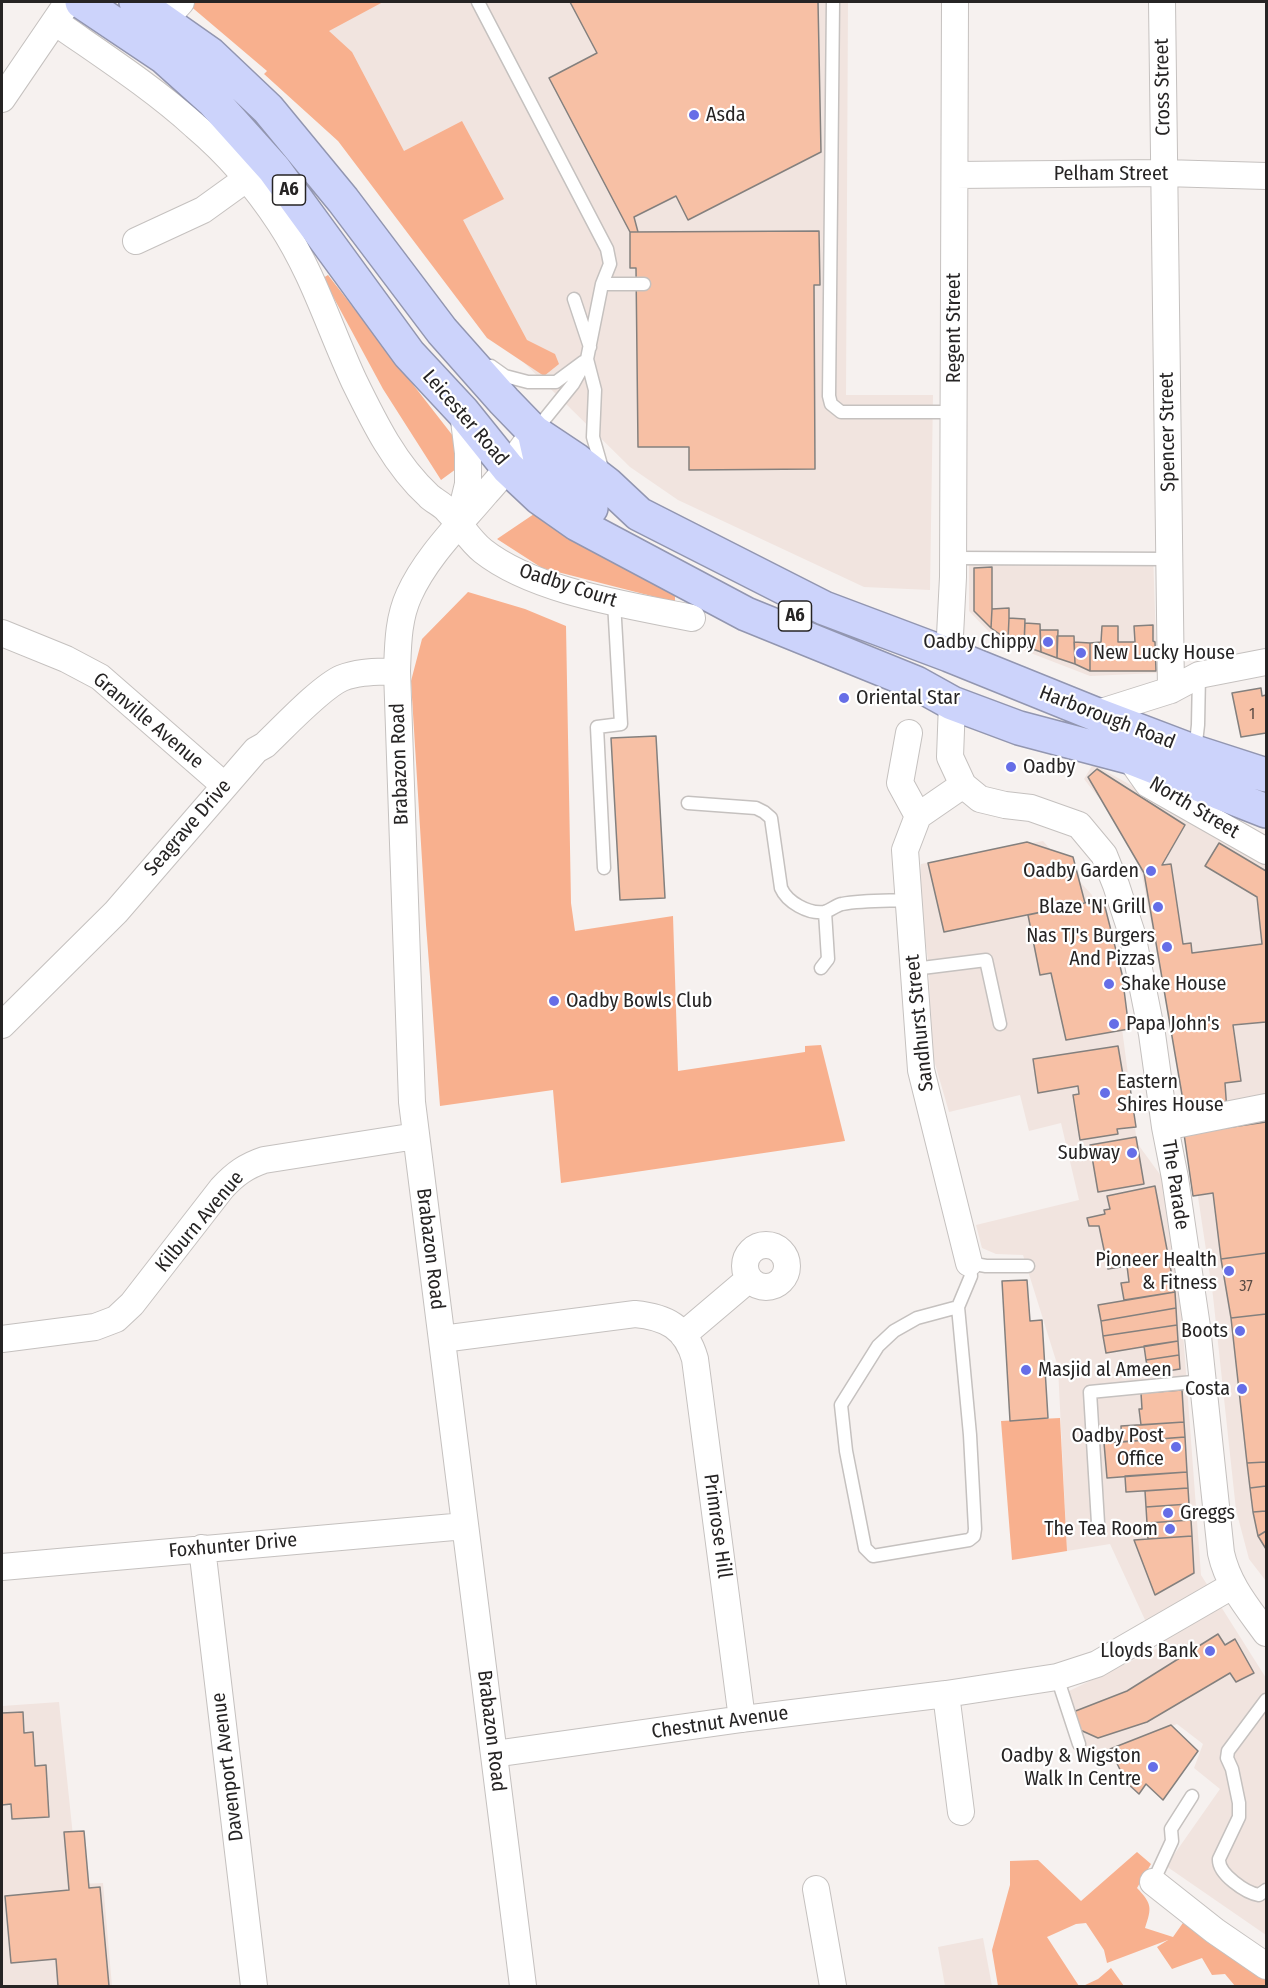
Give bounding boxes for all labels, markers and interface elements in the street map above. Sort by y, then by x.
street label: Cross Street [1150,38,1176,136]
place label: Asda [706,103,746,127]
marker: Asda [687,108,701,122]
street label: Pelham Street [1054,162,1168,186]
road number: A6 [272,175,306,205]
street label: Regent Street [942,273,966,383]
street label: Leicester Road [417,365,513,471]
street label: Spencer Street [1155,372,1181,492]
street label: Oadby Court [516,559,620,613]
road number: A6 [778,601,812,631]
place label: Oadby Chippy [923,630,1036,654]
marker: Oadby Chippy [1041,635,1055,649]
place label: New Lucky House [1093,641,1235,665]
marker: New Lucky House [1074,646,1088,660]
street label: Granville Avenue [88,668,208,774]
street label: Harborough Road [1036,681,1178,755]
place label: Oriental Star [856,686,960,710]
marker: Oriental Star [837,691,851,705]
street label: Brabazon Road [386,702,414,826]
house number: 1 [1249,705,1255,725]
place label: Oadby [1023,755,1075,779]
marker: Oadby [1004,760,1018,774]
street label: North Street [1145,772,1243,844]
street label: Seagrave Drive [140,775,236,881]
place label: Oadby Garden [1023,859,1139,883]
marker: Oadby Garden [1144,864,1158,878]
place label: Blaze 'N' Grill [1039,895,1146,919]
marker: Blaze 'N' Grill [1151,900,1165,914]
place label: Nas TJ's Burgers And Pizzas [1026,924,1155,971]
marker: Nas TJ's Burgers And Pizzas [1160,940,1174,954]
street label: Sandhurst Street [901,953,939,1093]
place label: Shake House [1121,972,1226,996]
marker: Shake House [1102,977,1116,991]
place label: Oadby Bowls Club [566,989,712,1013]
marker: Oadby Bowls Club [547,994,561,1008]
place label: Papa John's [1126,1012,1219,1036]
marker: Papa John's [1107,1017,1121,1031]
place label: Eastern Shires House [1117,1070,1224,1117]
marker: Eastern Shires House [1098,1086,1112,1100]
street label: The Parade [1156,1138,1194,1232]
place label: Subway [1058,1141,1120,1165]
marker: Subway [1125,1146,1139,1160]
street label: Kilburn Avenue [151,1167,249,1277]
street label: Brabazon Road [411,1187,449,1311]
place label: Pioneer Health & Fitness [1095,1248,1217,1295]
marker: Pioneer Health & Fitness [1222,1264,1236,1278]
house number: 37 [1239,1277,1253,1297]
place label: Boots [1181,1319,1228,1343]
marker: Boots [1233,1324,1247,1338]
place label: Masjid al Ameen [1038,1358,1172,1382]
marker: Masjid al Ameen [1019,1363,1033,1377]
place label: Costa [1185,1377,1230,1401]
marker: Costa [1235,1382,1249,1396]
place label: Oadby Post Office [1071,1424,1164,1471]
marker: Oadby Post Office [1169,1440,1183,1454]
street label: Primrose Hill [698,1472,736,1580]
place label: Greggs [1180,1501,1235,1525]
marker: Greggs [1161,1506,1175,1520]
place label: The Tea Room [1044,1517,1158,1541]
marker: The Tea Room [1163,1522,1177,1536]
street label: Foxhunter Drive [168,1528,298,1564]
place label: Lloyds Bank [1100,1639,1198,1663]
marker: Lloyds Bank [1203,1644,1217,1658]
street label: Brabazon Road [472,1669,510,1793]
street label: Davenport Avenue [207,1691,249,1843]
street label: Chestnut Avenue [650,1702,790,1744]
place label: Oadby & Wigston Walk In Centre [1001,1744,1141,1791]
marker: Oadby & Wigston Walk In Centre [1146,1760,1160,1774]

